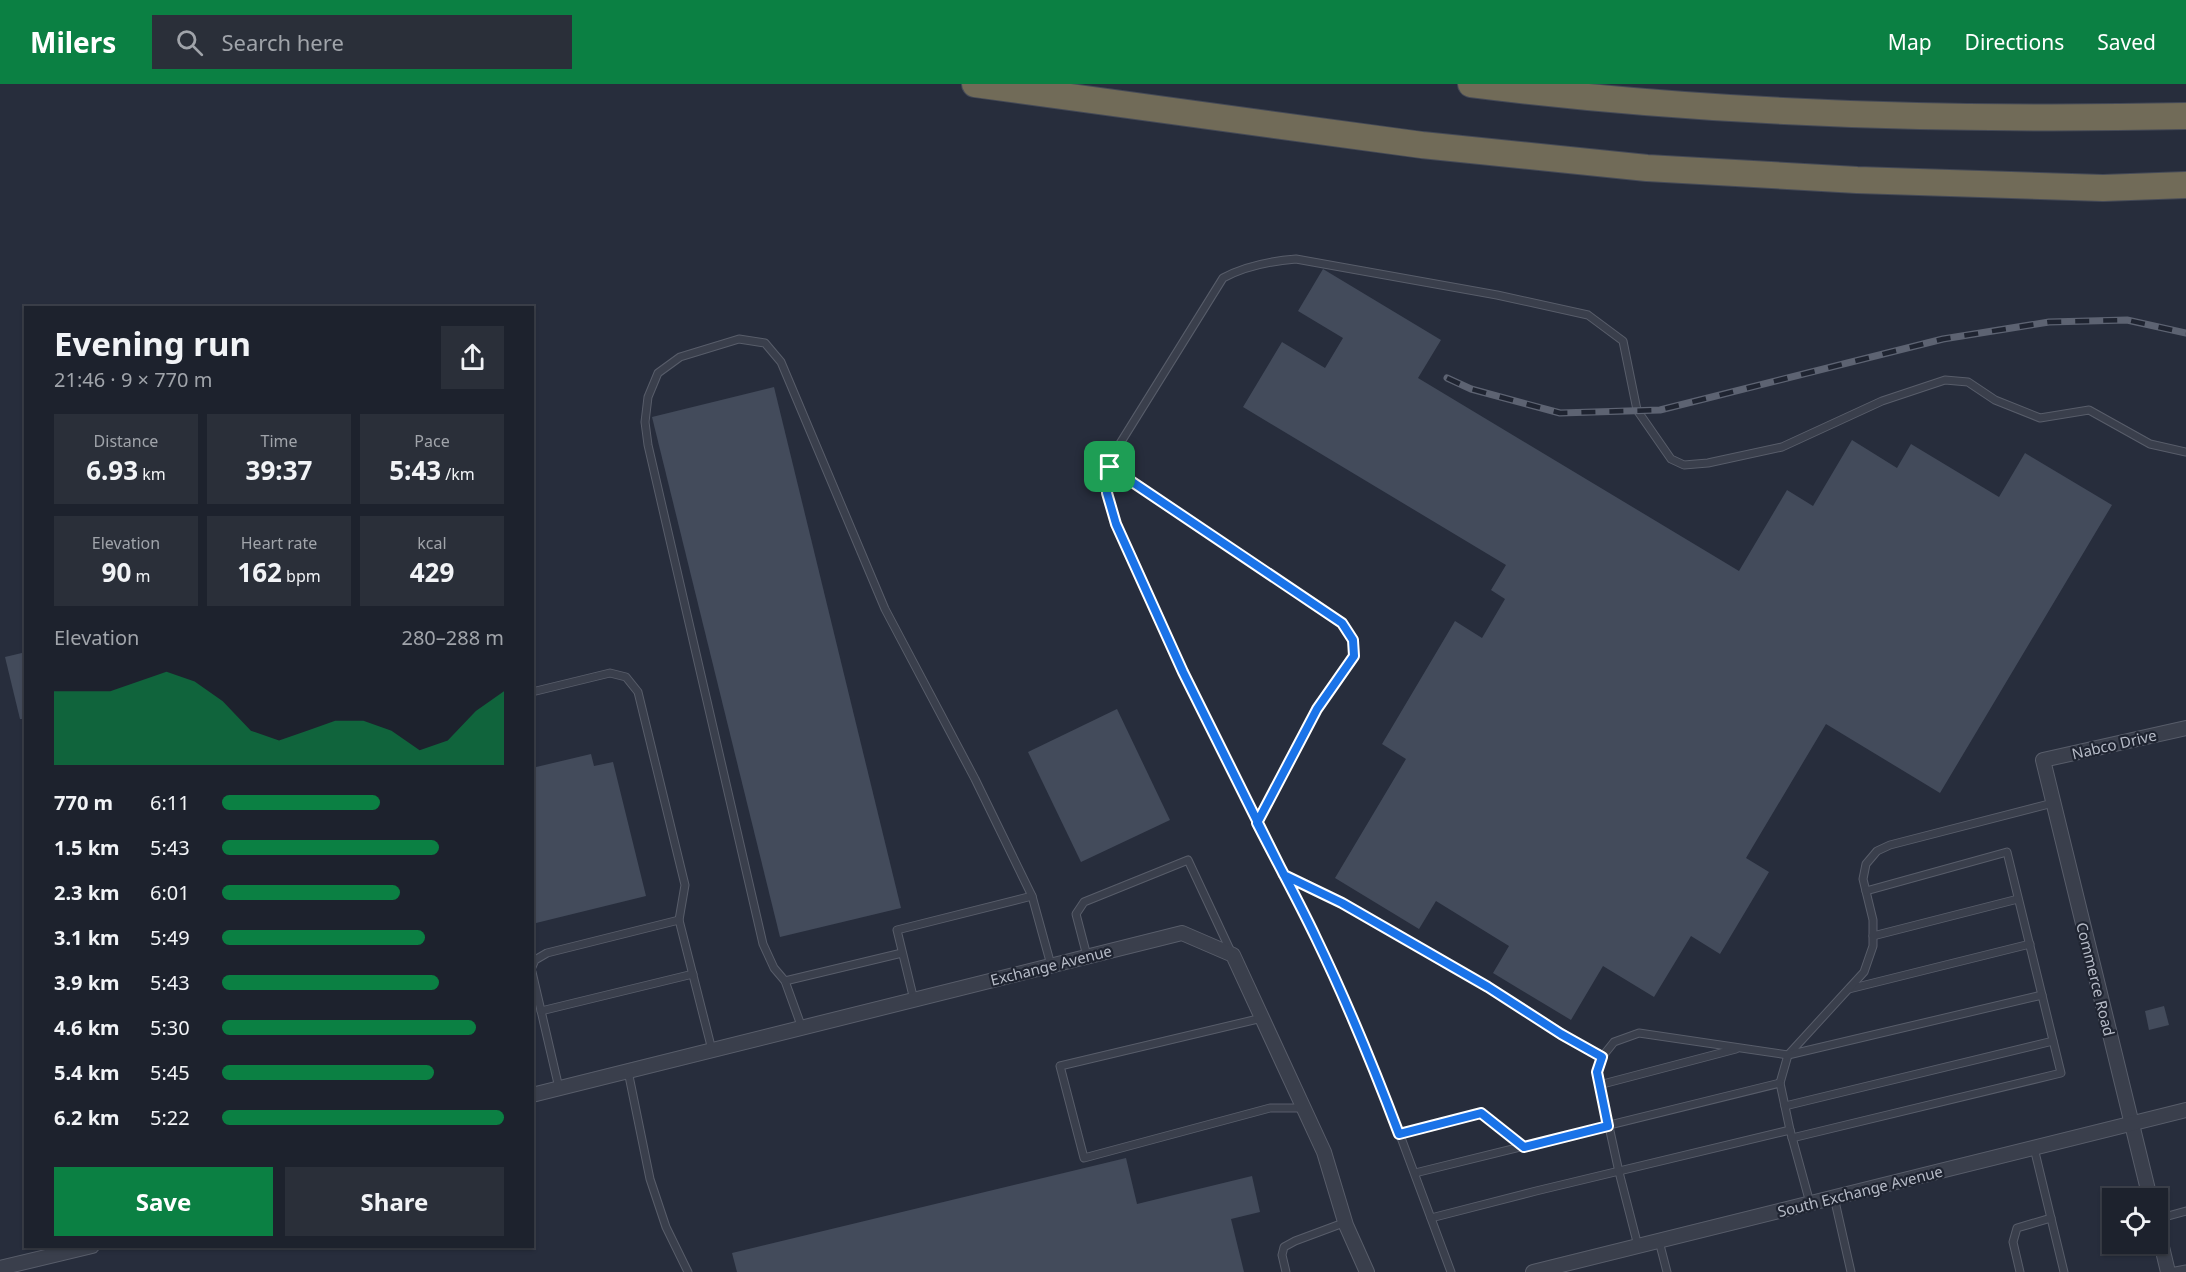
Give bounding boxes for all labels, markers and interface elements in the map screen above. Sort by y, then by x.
search box [152,15,572,69]
text: Milers [30,23,116,61]
icon: search [173,26,206,59]
text: Search here [221,27,344,57]
text: Map [1888,28,1932,56]
text: Directions [1965,28,2064,56]
text: Saved [2097,28,2156,56]
text: Evening run [54,321,251,366]
button: share [441,326,504,389]
text: 21:46 · 9 × 770 m [54,366,212,393]
text: Distance [94,430,158,452]
text: Time [260,430,298,452]
text: Pace [414,430,450,452]
pin [1084,441,1135,492]
icon: arrive [1093,450,1126,483]
text: 6.93 [86,452,138,488]
text: 39:37 [246,452,312,488]
text: 5:43 [389,452,441,488]
text: km [138,463,166,485]
text: /km [441,463,475,485]
text: Elevation [92,532,160,554]
text: Heart rate [241,532,317,554]
text: kcal [417,532,447,554]
text: 90 [102,554,131,590]
text: 162 [237,554,282,590]
text: 429 [410,554,454,590]
text: m [131,565,150,587]
text: bpm [282,565,321,587]
text: Elevation [54,624,139,651]
text: 280–288 m [401,624,504,651]
street label: Nabco Drive [2070,725,2158,763]
text: 770 m [54,789,113,816]
text: 6:11 [150,789,190,816]
text: 1.5 km [54,834,120,861]
text: 5:43 [150,834,190,861]
text: 2.3 km [54,879,120,906]
text: 6:01 [150,879,190,906]
street label: Commerce Road [2072,920,2120,1038]
text: 3.1 km [54,924,120,951]
text: 5:49 [150,924,190,951]
street label: Exchange Avenue [988,940,1114,990]
text: 3.9 km [54,969,120,996]
text: 5:43 [150,969,190,996]
text: 4.6 km [54,1014,120,1041]
text: 5:30 [150,1014,190,1041]
text: 5.4 km [54,1059,120,1086]
text: 5:45 [150,1059,190,1086]
text: 6.2 km [54,1104,120,1131]
text: 5:22 [150,1104,190,1131]
street label: South Exchange Avenue [1775,1161,1945,1221]
button: Save [54,1167,273,1236]
button: Share [285,1167,504,1236]
map controls [2102,1188,2168,1254]
button: locate [2102,1188,2168,1254]

